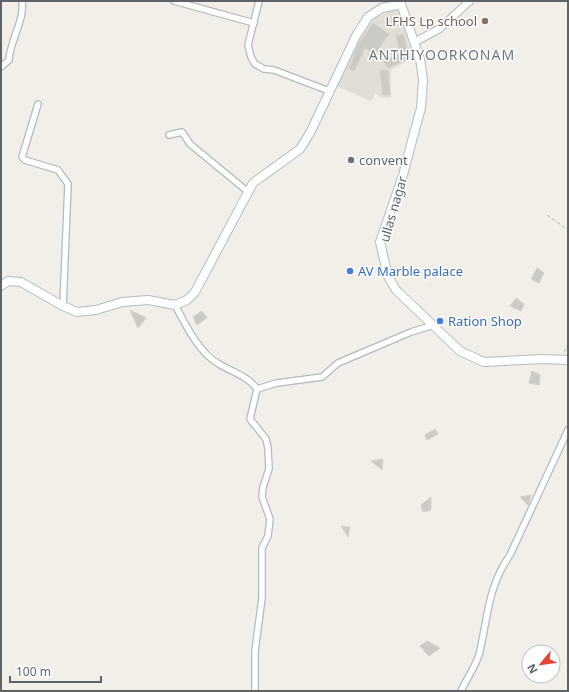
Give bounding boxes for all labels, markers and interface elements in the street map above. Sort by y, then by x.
place label: LFHS Lp school [386,12,477,30]
marker: LFHS Lp school [480,16,490,26]
district label: ANTHIYOORKONAM [369,45,515,64]
place label: convent [359,151,408,169]
marker: convent [346,155,356,165]
street label: ullas nagar [375,173,411,244]
place label: AV Marble palace [358,262,463,280]
marker: AV Marble palace [345,266,355,276]
place label: Ration Shop [448,312,522,330]
marker: Ration Shop [435,316,445,326]
north arrow [521,644,561,684]
scale bar [10,658,101,684]
text: N [523,662,541,677]
text: 100 m [16,663,51,680]

